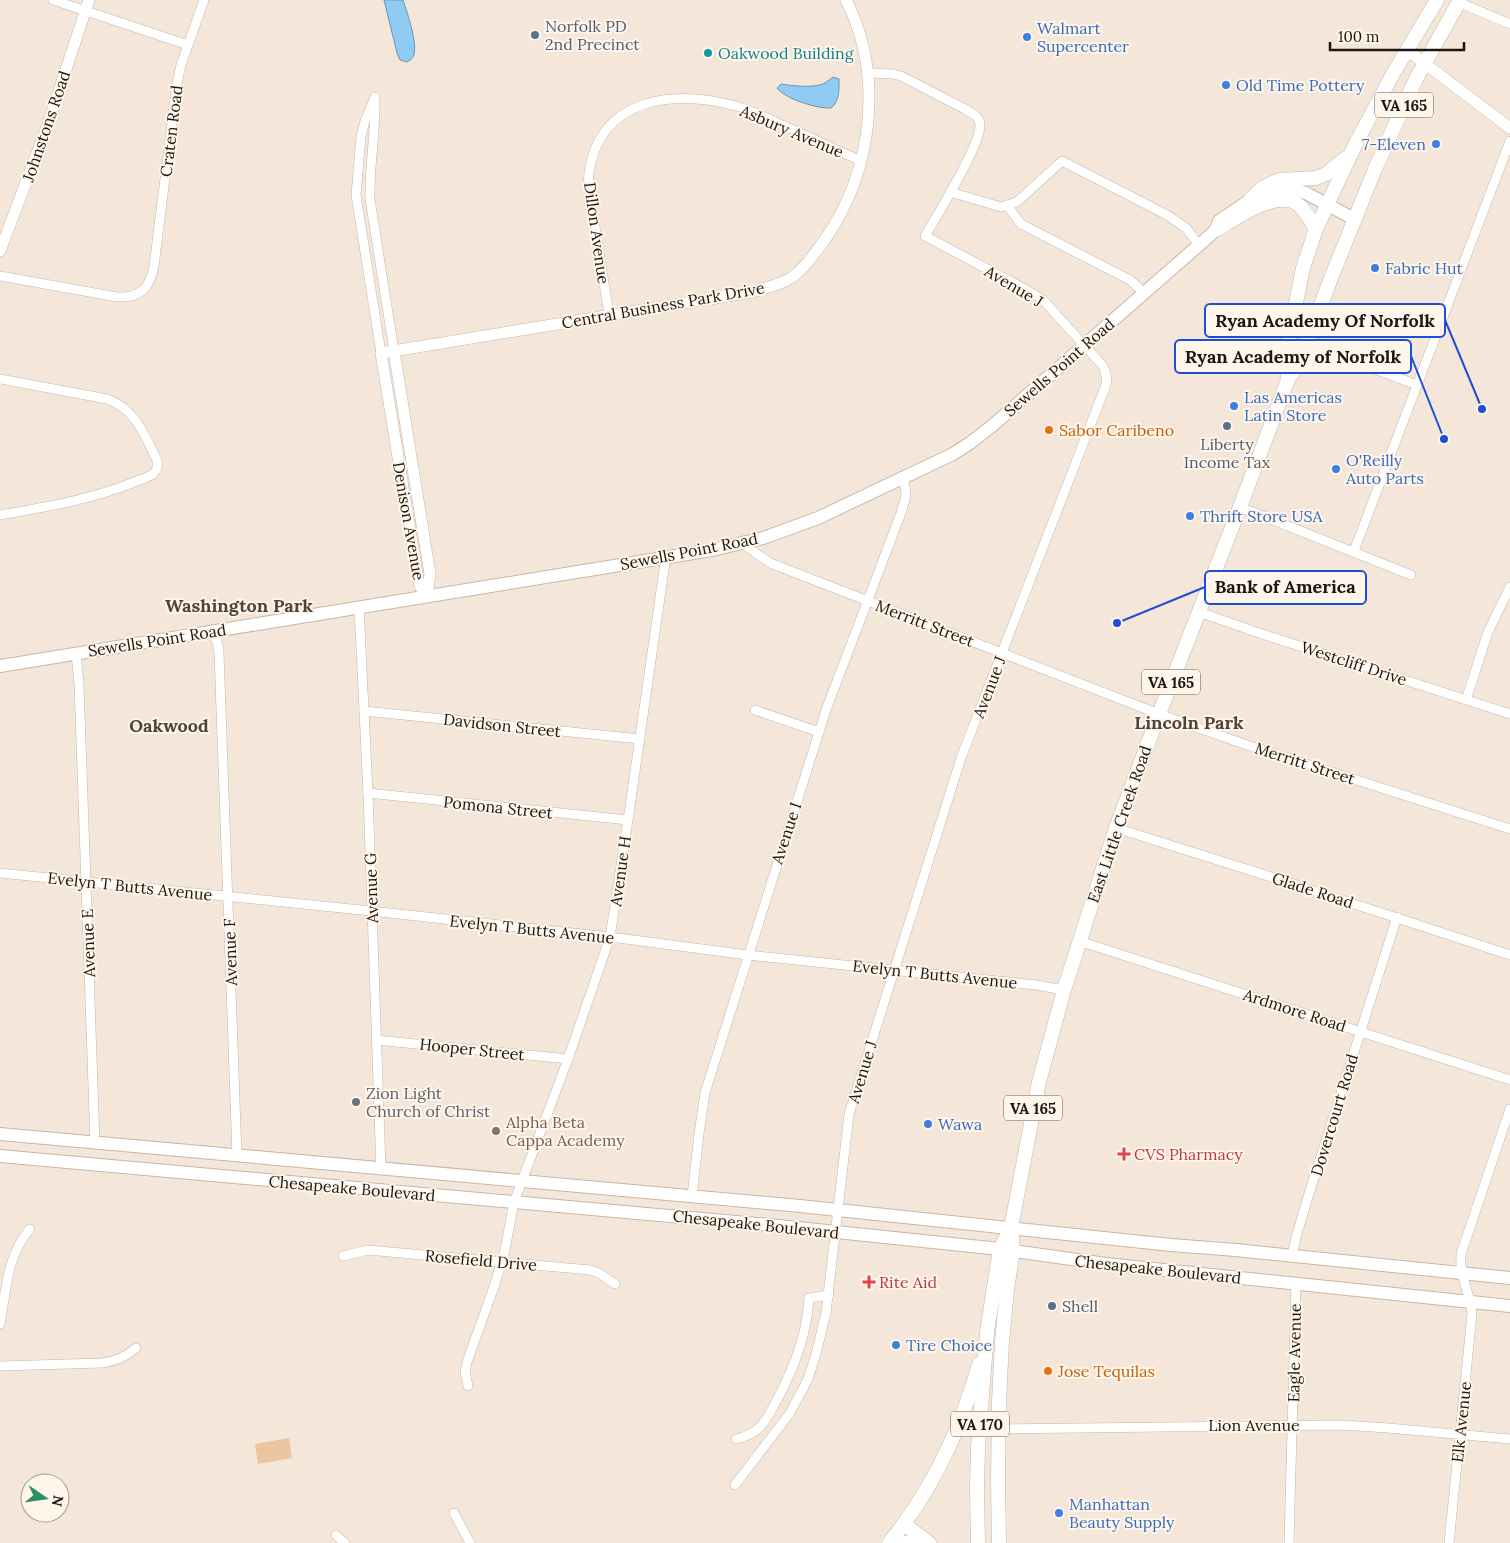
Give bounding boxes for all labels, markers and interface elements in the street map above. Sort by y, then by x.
place label: Norfolk PD 2nd Precinct [545,16,640,54]
place label: Walmart Supercenter [1037,18,1129,56]
scale bar [1330,20,1464,52]
text: 100 m [1338,27,1379,46]
marker: Norfolk PD 2nd Precinct [529,29,541,41]
marker: Walmart Supercenter [1021,31,1033,43]
place label: Oakwood Building [718,43,855,63]
marker: Oakwood Building [702,47,714,59]
street label: Johnstons Road [17,68,74,185]
place label: Old Time Pottery [1236,75,1365,95]
marker: Old Time Pottery [1220,79,1232,91]
street label: Craten Road [155,84,187,178]
road number: VA 165 [1375,92,1433,118]
street label: Asbury Avenue [736,100,847,162]
place label: 7-Eleven [1362,134,1426,154]
marker: 7-Eleven [1430,138,1442,150]
street label: Dillon Avenue [580,181,614,286]
place label: Fabric Hut [1385,258,1464,278]
street label: Avenue J [980,260,1047,311]
marker: Fabric Hut [1369,262,1381,274]
street label: Central Business Park Drive [560,277,766,333]
callout: Ryan Academy Of Norfolk [1205,304,1445,337]
text: Ryan Academy Of Norfolk [1215,309,1435,332]
street label: Sewells Point Road [1000,313,1119,420]
callout: Ryan Academy of Norfolk [1175,340,1411,373]
text: Ryan Academy of Norfolk [1185,345,1401,368]
place label: Las Americas Latin Store [1244,387,1342,425]
marker: Las Americas Latin Store [1228,400,1240,412]
place label: Sabor Caribeno [1059,420,1174,440]
marker: Liberty Income Tax [1221,420,1233,432]
marker: Sabor Caribeno [1043,424,1055,436]
place label: Liberty Income Tax [1184,434,1271,472]
place label: O'Reilly Auto Parts [1345,450,1424,488]
street label: Denison Avenue [389,460,429,582]
marker: O'Reilly Auto Parts [1330,463,1342,475]
place label: Thrift Store USA [1200,506,1324,526]
marker: Thrift Store USA [1184,510,1196,522]
street label: Sewells Point Road [618,528,760,574]
callout: Bank of America [1205,571,1366,604]
text: Bank of America [1214,575,1356,598]
district label: Washington Park [165,594,313,617]
street label: Merritt Street [873,595,978,651]
street label: Sewells Point Road [86,619,228,661]
street label: Westcliff Drive [1299,636,1410,690]
street label: Avenue J [968,653,1010,722]
road number: VA 165 [1142,670,1200,694]
street label: Davidson Street [442,709,563,741]
district label: Lincoln Park [1134,711,1244,734]
district label: Oakwood [129,714,209,737]
street label: Merritt Street [1252,737,1358,789]
street label: East Little Creek Road [1083,742,1155,905]
street label: Pomona Street [442,791,555,823]
street label: Avenue I [766,800,805,867]
street label: Avenue H [605,834,635,909]
street label: Avenue G [360,852,382,925]
street label: Evelyn T Butts Avenue [47,867,214,905]
street label: Glade Road [1270,867,1357,913]
street label: Avenue E [77,908,99,979]
street label: Evelyn T Butts Avenue [449,910,616,948]
street label: Avenue F [219,918,241,987]
street label: Evelyn T Butts Avenue [852,955,1019,993]
street label: Ardmore Road [1240,984,1349,1036]
street label: Hooper Street [418,1034,526,1065]
street label: Avenue J [843,1038,881,1107]
street label: Dovercourt Road [1306,1051,1362,1178]
place label: Zion Light Church of Christ [366,1083,491,1121]
marker: Zion Light Church of Christ [350,1096,362,1108]
road number: VA 165 [1004,1096,1062,1120]
place label: Alpha Beta Cappa Academy [505,1112,625,1150]
place label: Wawa [938,1114,982,1134]
marker: Wawa [922,1118,934,1130]
marker: Alpha Beta Cappa Academy [490,1125,502,1137]
place label: CVS Pharmacy [1134,1144,1243,1164]
marker: CVS Pharmacy [1118,1148,1130,1160]
street label: Chesapeake Boulevard [268,1171,437,1205]
street label: Chesapeake Boulevard [672,1205,841,1243]
street label: Rosefield Drive [424,1245,538,1275]
street label: Chesapeake Boulevard [1074,1250,1243,1288]
place label: Rite Aid [879,1272,937,1292]
marker: Rite Aid [863,1276,875,1288]
place label: Shell [1062,1296,1098,1316]
marker: Shell [1046,1300,1058,1312]
street label: Eagle Avenue [1283,1303,1305,1403]
place label: Tire Choice [906,1335,992,1355]
marker: Tire Choice [890,1339,902,1351]
place label: Jose Tequilas [1057,1361,1155,1381]
marker: Jose Tequilas [1042,1365,1054,1377]
street label: Elk Avenue [1447,1380,1475,1464]
road number: VA 170 [951,1412,1009,1436]
street label: Lion Avenue [1208,1415,1300,1435]
north arrow [20,1473,70,1523]
text: N [48,1494,68,1508]
place label: Manhattan Beauty Supply [1069,1494,1175,1532]
marker: Manhattan Beauty Supply [1053,1507,1065,1519]

